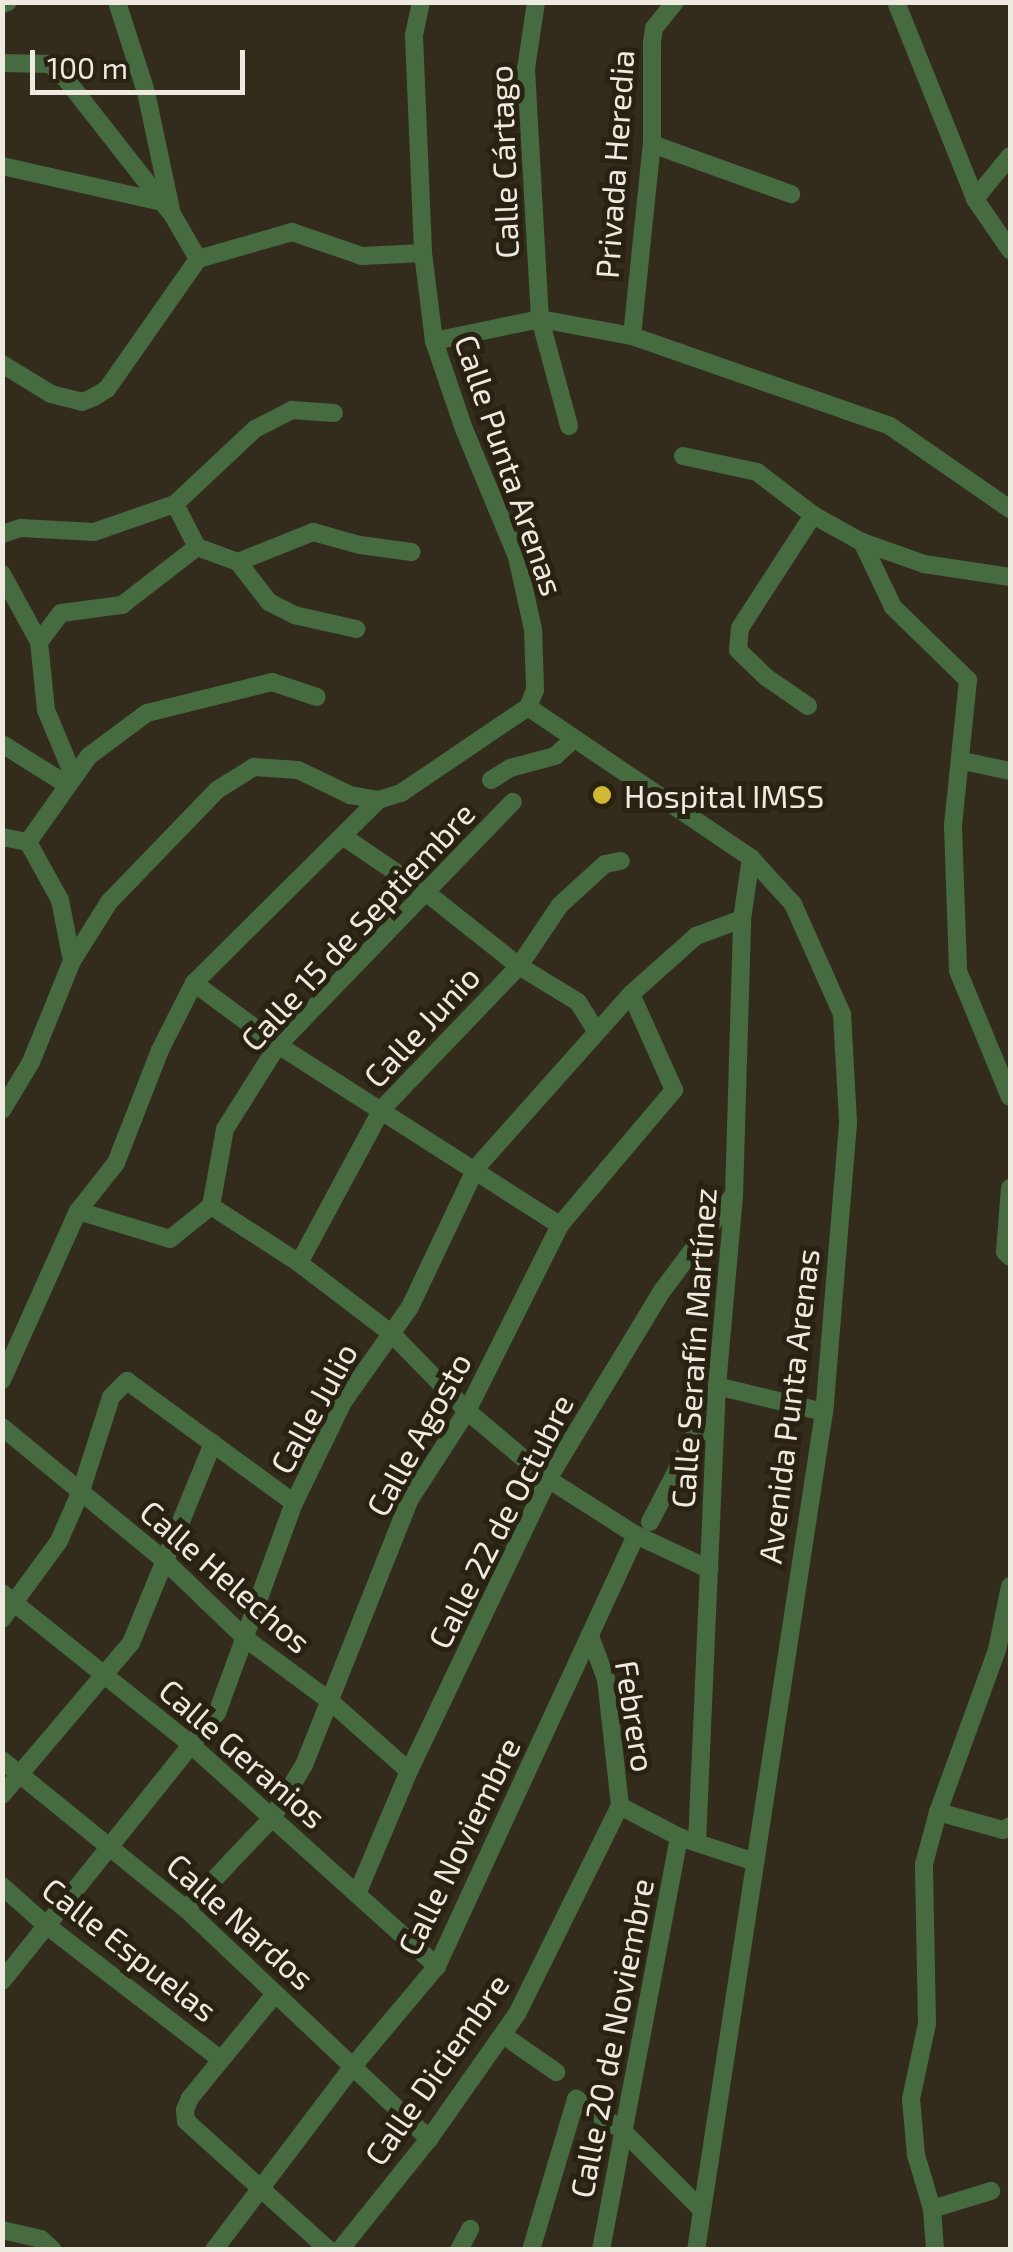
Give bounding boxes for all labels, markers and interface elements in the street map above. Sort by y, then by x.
scale bar [35,30,250,92]
street label: Privada Heredia [587,48,641,280]
text: 100 m [47,49,128,85]
street label: Calle Cártago [480,65,526,259]
street label: Calle Punta Arenas [447,329,573,601]
place label: Hospital IMSS [624,776,825,814]
marker: Hospital IMSS [589,782,615,808]
street label: Calle 15 de Septiembre [232,794,482,1058]
street label: Calle Junio [355,957,487,1095]
street label: Calle Serafín Martínez [663,1186,723,1510]
street label: Avenida Punta Arenas [750,1246,826,1566]
street label: Calle Julio [261,1336,365,1480]
street label: Calle Agosto [357,1345,479,1523]
street label: Calle 22 de Octubre [419,1387,581,1655]
street label: Calle Helechos [133,1492,319,1660]
street label: Febrero [608,1658,664,1774]
street label: Calle Geranios [152,1670,334,1836]
street label: Calle Noviembre [389,1731,527,1961]
street label: Calle Nardos [160,1845,322,1997]
street label: Calle Espuelas [35,1869,225,2029]
street label: Calle 20 de Noviembre [561,1875,661,2201]
street label: Calle Diciembre [356,1966,516,2172]

